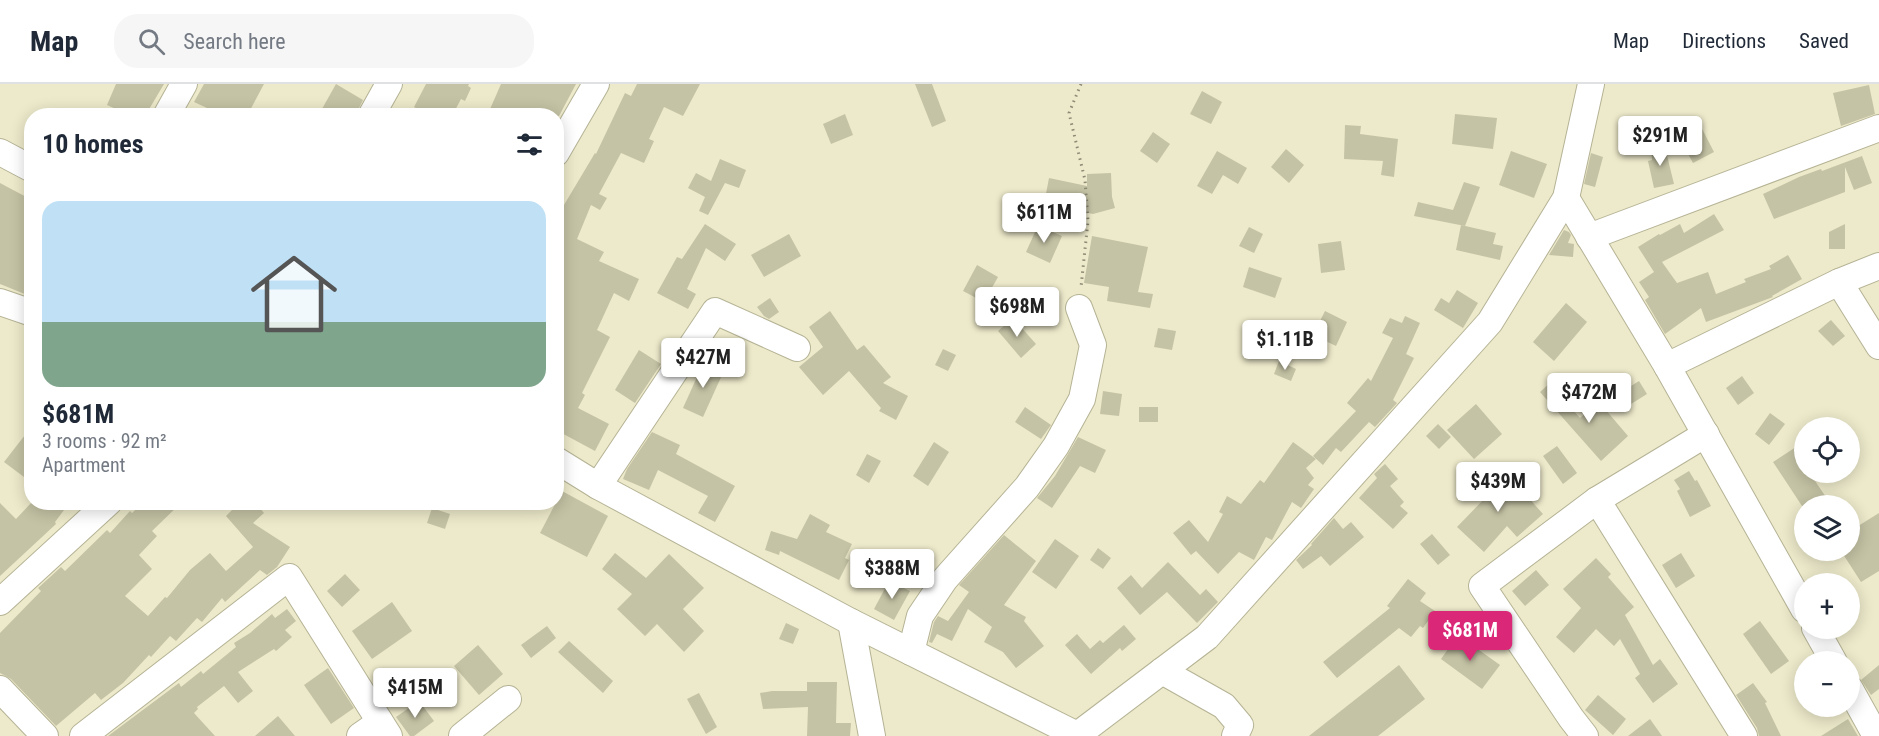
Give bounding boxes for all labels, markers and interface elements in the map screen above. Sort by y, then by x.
search box [114,14,534,68]
text: Map [30,25,78,58]
icon: search [135,25,168,58]
text: Search here [183,29,286,54]
text: Map [1613,29,1649,53]
text: Directions [1682,29,1766,53]
text: Saved [1799,29,1849,53]
pin: $291M [1618,116,1702,167]
text: $291M [1632,123,1688,147]
icon: filters [513,128,546,161]
text: 10 homes [42,129,144,159]
pin: $611M [1002,193,1086,244]
text: $611M [1016,200,1072,224]
icon: home [240,240,348,348]
pin: $698M [975,287,1059,338]
text: $698M [989,294,1045,318]
pin: $1.11B [1236,320,1334,371]
text: $1.11B [1256,327,1314,351]
pin: $427M [661,338,745,389]
text: $427M [675,345,731,369]
pin: $472M [1547,373,1631,424]
text: $472M [1561,380,1617,404]
text: $681M [42,399,114,429]
map controls [1794,417,1860,717]
button: locate [1794,417,1860,483]
text: 3 rooms · 92 m² [42,429,167,453]
text: Apartment [42,453,126,477]
pin: $439M [1456,462,1540,513]
text: $439M [1470,469,1526,493]
button: layers [1794,495,1860,561]
pin: $388M [850,549,934,600]
text: $388M [864,556,920,580]
button: + [1794,573,1860,639]
pin: $681M [1428,611,1512,662]
text: $681M [1442,618,1498,642]
button: − [1794,651,1860,717]
pin: $415M [373,668,457,719]
text: $415M [387,675,443,699]

